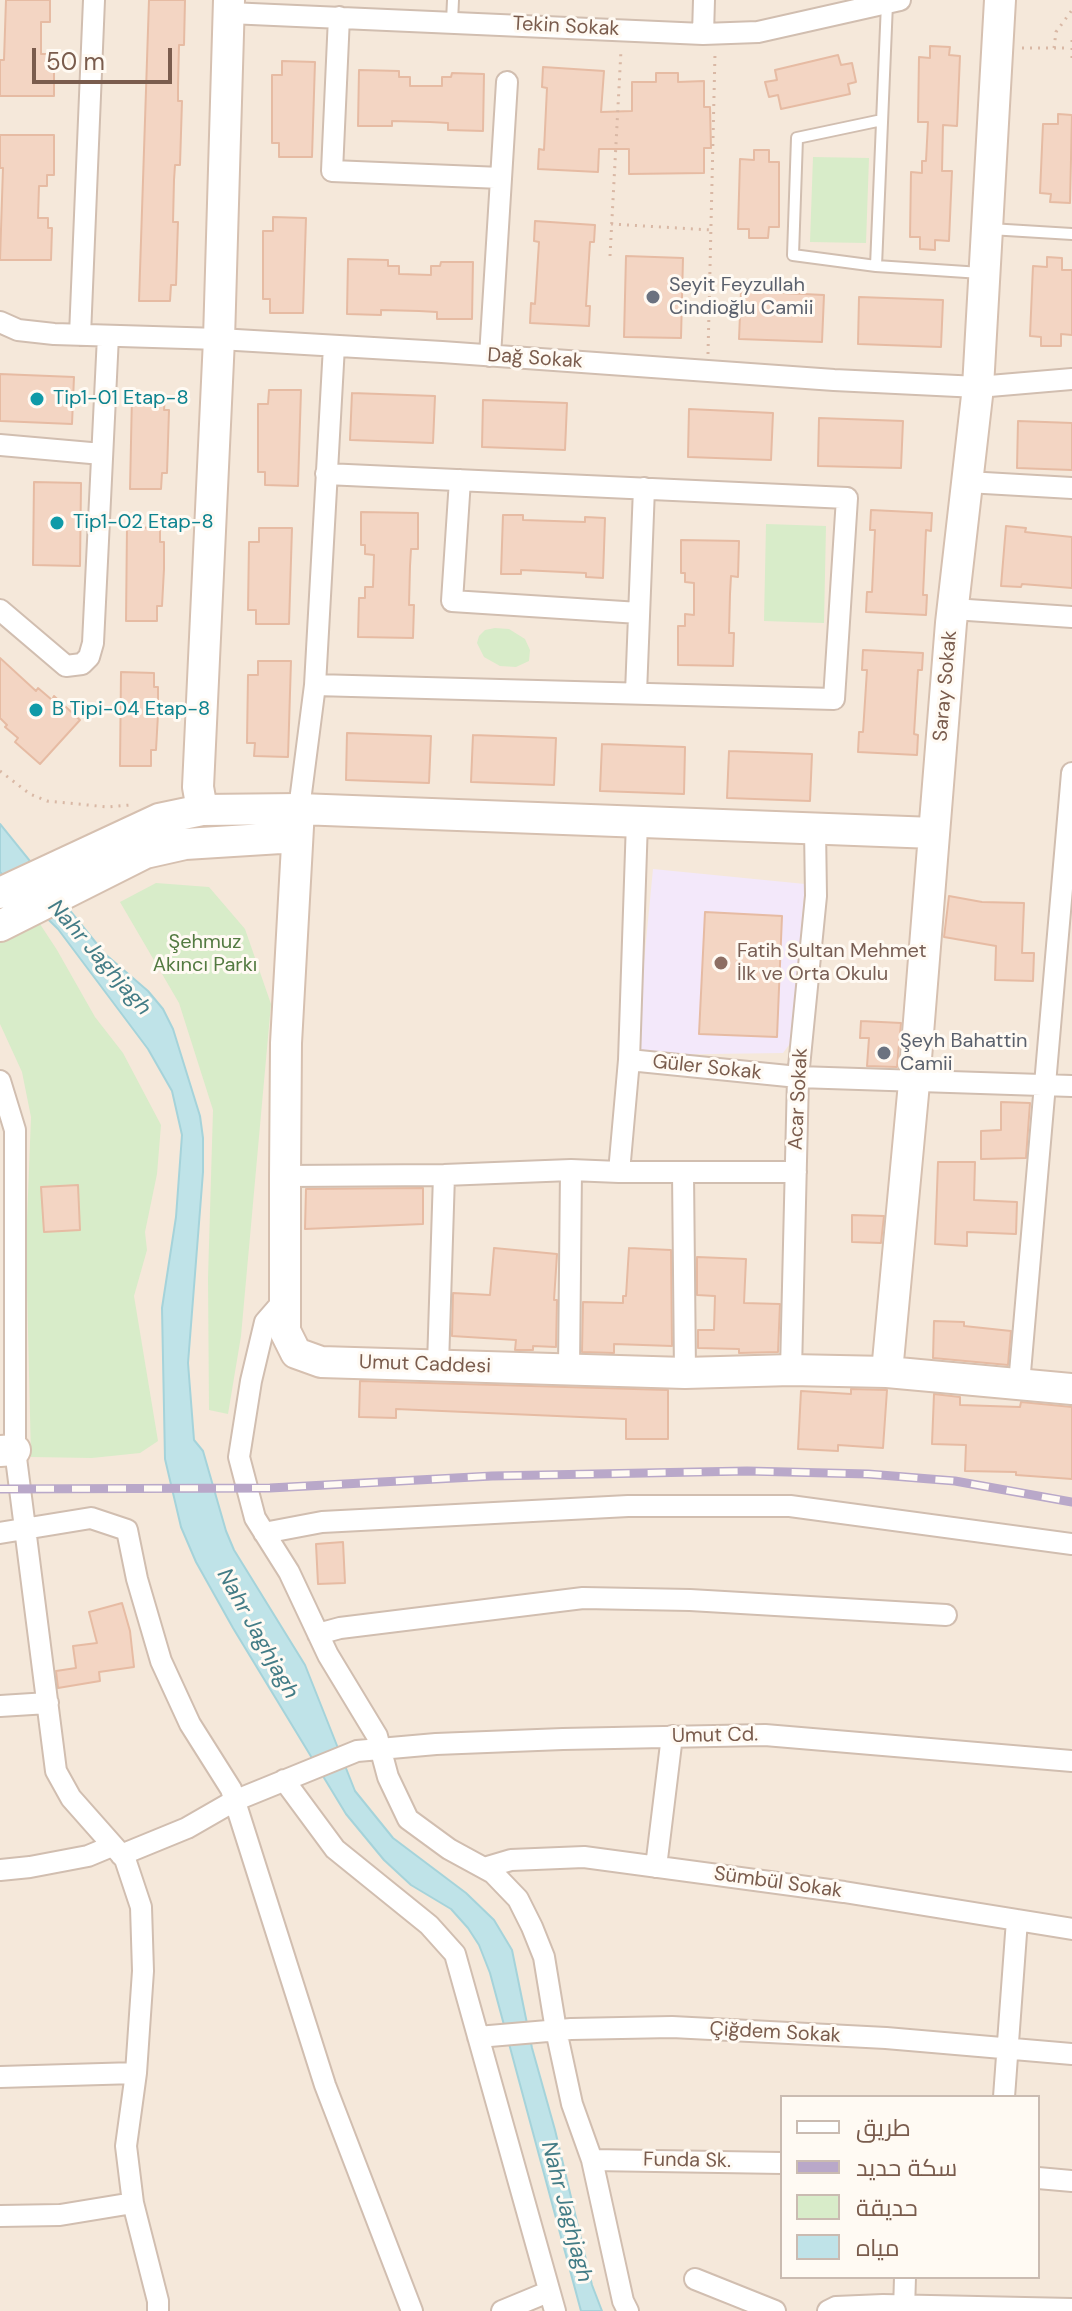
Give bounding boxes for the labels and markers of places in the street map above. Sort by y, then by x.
place label: Seyit Feyzullah Cindioğlu Camii [669,274,813,321]
marker: Seyit Feyzullah Cindioğlu Camii [644,288,662,306]
place label: Tip1-01 Etap-8 [53,387,189,411]
marker: Tip1-01 Etap-8 [28,390,46,408]
place label: Tip1-02 Etap-8 [73,511,214,535]
marker: Tip1-02 Etap-8 [48,514,66,532]
place label: B Tipi-04 Etap-8 [52,698,210,722]
marker: B Tipi-04 Etap-8 [27,701,45,719]
place label: Fatih Sultan Mehmet İlk ve Orta Okulu [737,940,926,987]
marker: Fatih Sultan Mehmet İlk ve Orta Okulu [712,954,730,972]
place label: Şeyh Bahattin Camii [900,1030,1027,1077]
marker: Şeyh Bahattin Camii [875,1044,893,1062]

